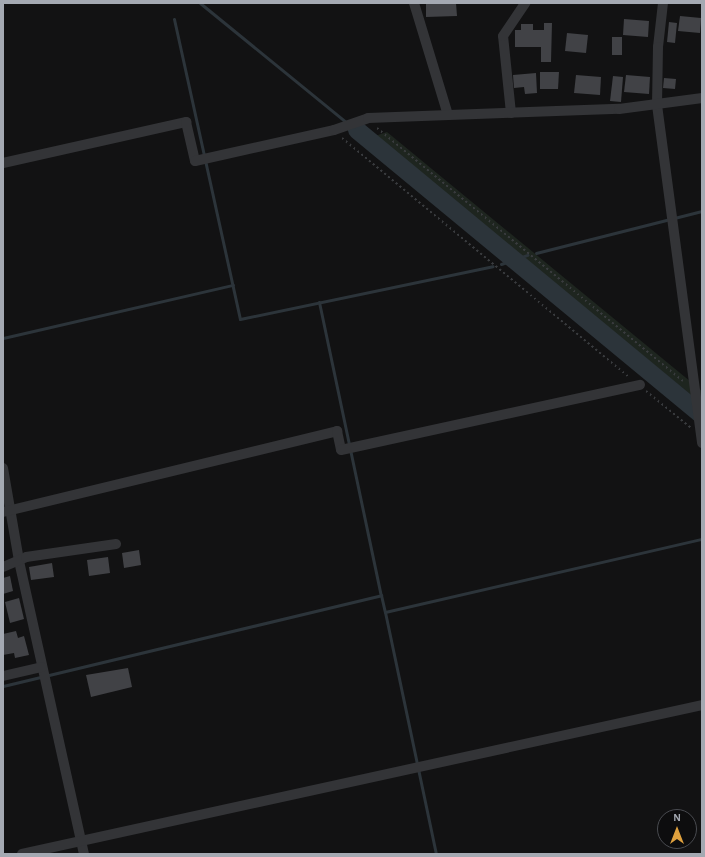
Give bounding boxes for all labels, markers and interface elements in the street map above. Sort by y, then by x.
north arrow [657,809,697,849]
text: N [673,812,681,823]

